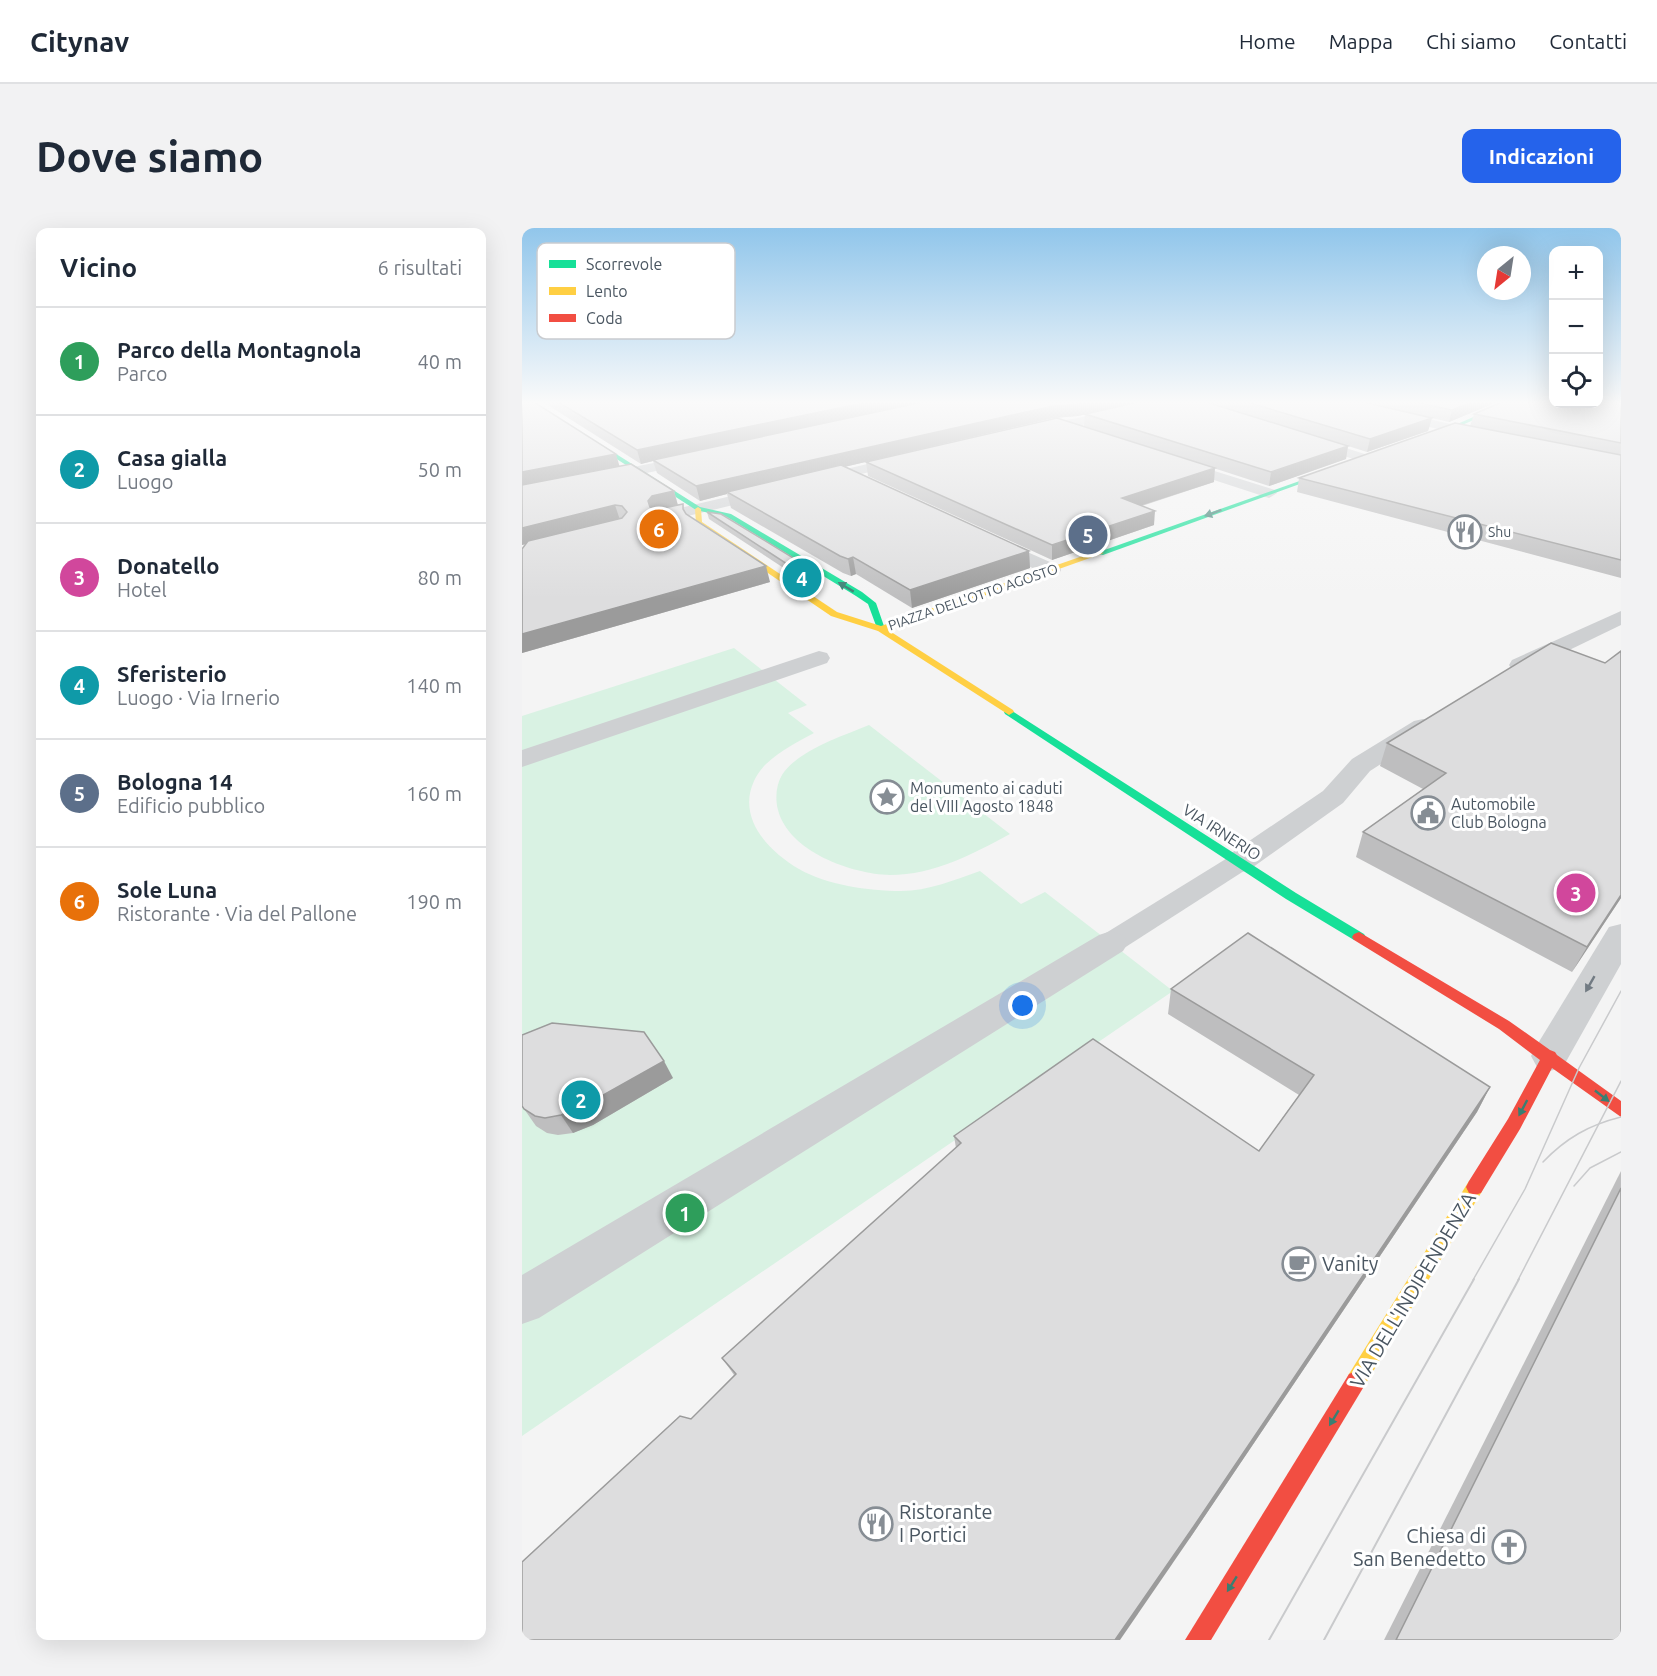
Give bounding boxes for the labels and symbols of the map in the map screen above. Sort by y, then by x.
legend [537,243,735,339]
north arrow [1477,246,1531,300]
text: Scorrevole [586,255,662,273]
text: Lento [586,282,628,300]
text: Coda [586,309,623,327]
pin: 6 [640,506,678,552]
one-way arrow [1204,508,1222,518]
pin: 5 [1068,512,1108,558]
restaurant icon: Shu [1447,514,1483,550]
place label: Shu [1488,524,1511,540]
pin: 4 [782,556,822,600]
street label: PIAZZA DELL'OTTO AGOSTO [886,560,1060,634]
one-way arrow [838,581,854,592]
place icon: Monumento ai caduti del VIII Agosto 1848 [869,779,905,815]
place label: Monumento ai caduti del VIII Agosto 1848 [910,779,1063,815]
public building icon: Automobile Club Bologna [1410,795,1446,831]
place label: Automobile Club Bologna [1451,795,1547,831]
street label: VIA IRNERIO [1180,800,1264,864]
pin: 3 [1556,870,1596,916]
one-way arrow [1585,976,1595,993]
your location [1008,991,1037,1020]
pin: 2 [562,1078,600,1122]
one-way arrow [1594,1090,1610,1102]
one-way arrow [1518,1100,1528,1117]
street label: VIA DELL'INDIPENDENZA [1345,1188,1480,1392]
pin: 1 [666,1190,704,1236]
cafe icon: Vanity [1281,1246,1317,1282]
place label: Vanity [1322,1252,1379,1275]
one-way arrow [1328,1410,1339,1426]
place label: Ristorante I Portici [899,1500,993,1546]
restaurant icon: Ristorante I Portici [858,1506,894,1542]
place label: Chiesa di San Benedetto [1353,1524,1486,1570]
church icon: Chiesa di San Benedetto [1491,1529,1527,1565]
one-way arrow [1226,1576,1238,1592]

